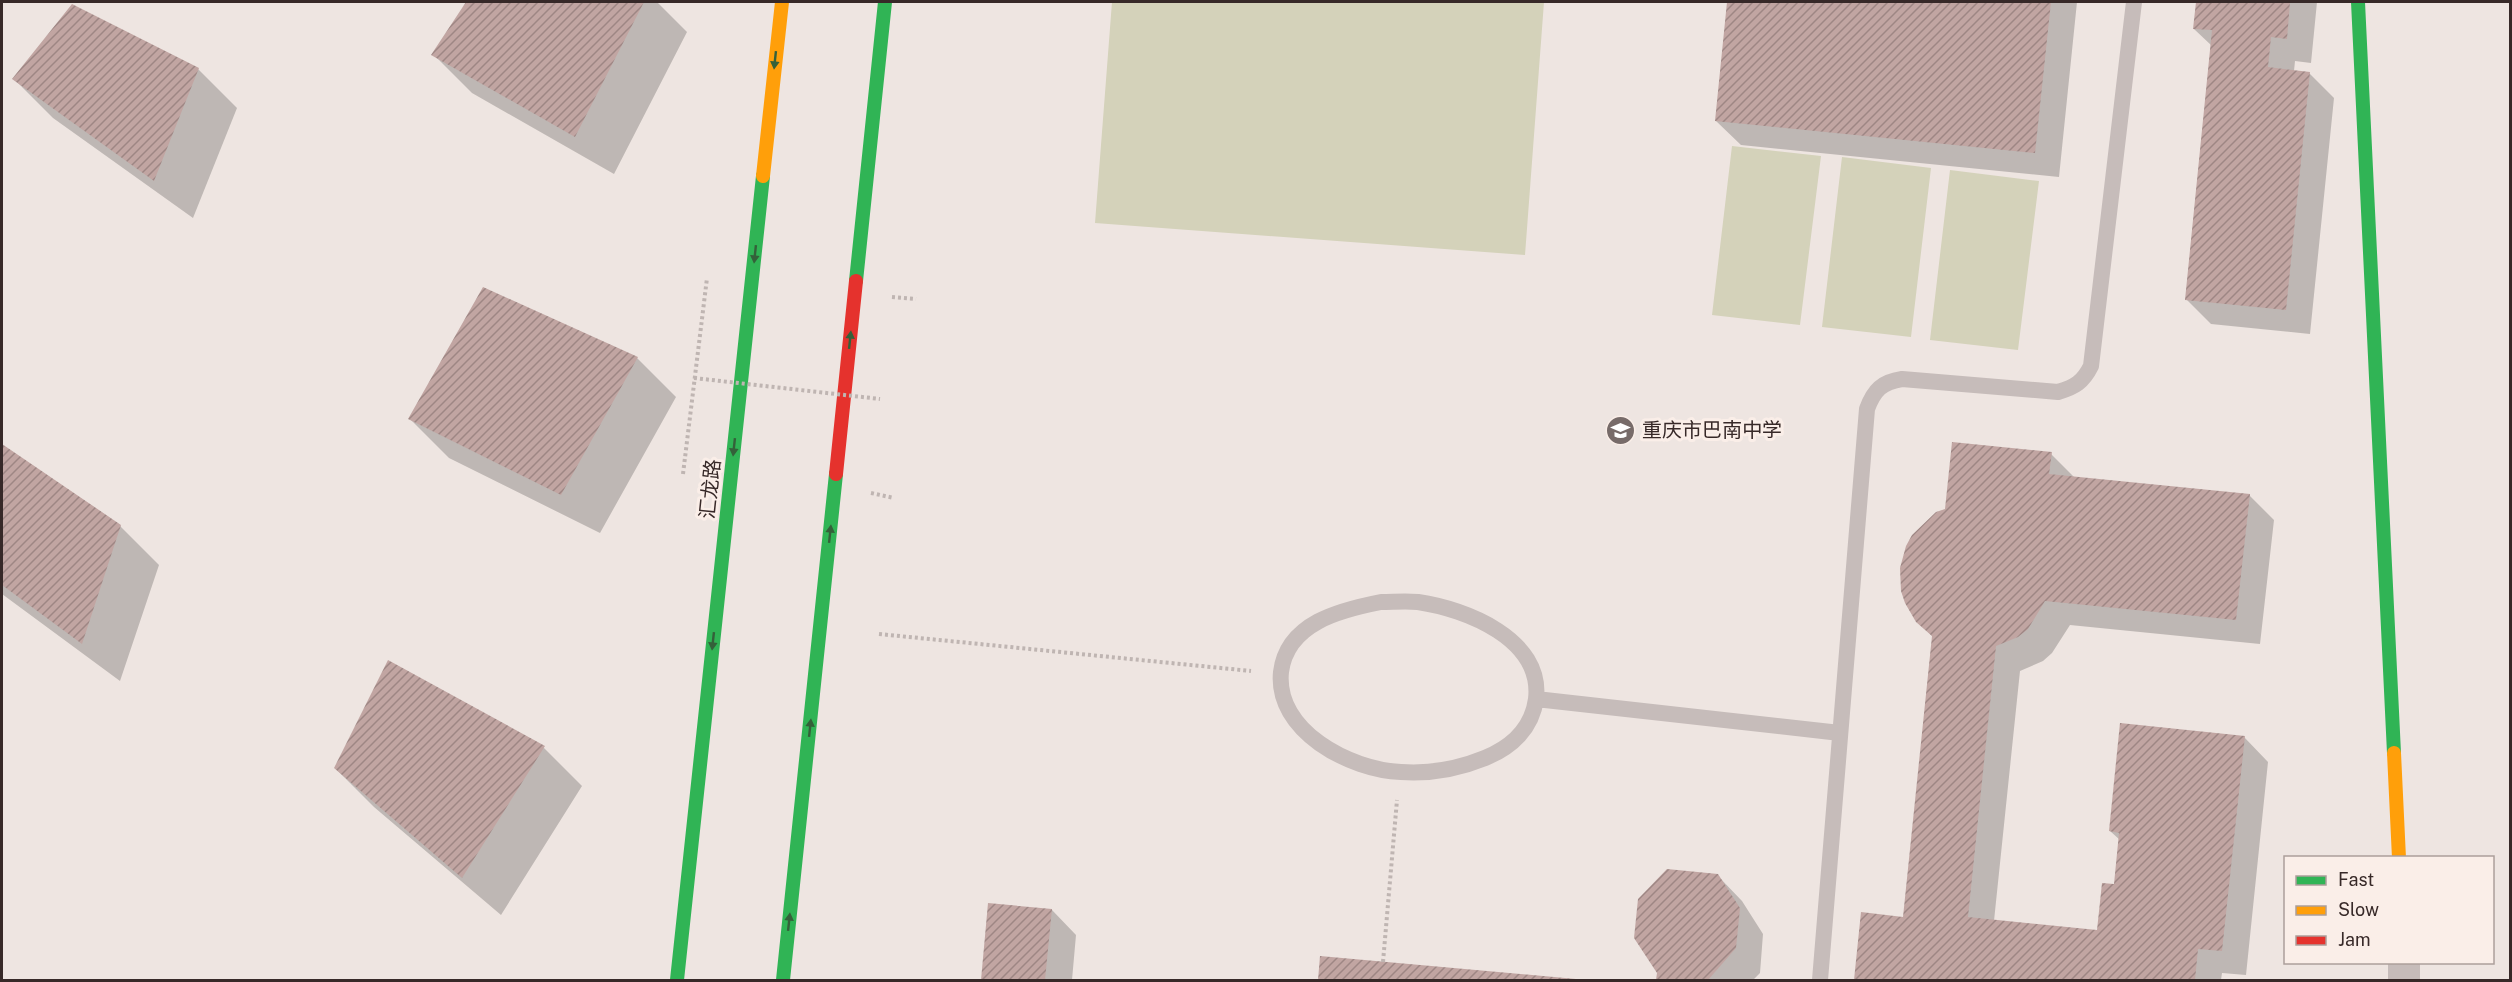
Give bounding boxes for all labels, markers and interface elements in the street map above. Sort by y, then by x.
one-way arrow [771,50,780,69]
one-way arrow [750,244,760,263]
one-way arrow [845,331,855,350]
school or university icon: 重庆市巴南中学 [1605,414,1637,446]
place label: 重庆市巴南中学 [1642,418,1782,442]
one-way arrow [729,438,739,457]
street label: 汇龙路 [695,458,725,520]
one-way arrow [825,525,835,544]
one-way arrow [708,632,718,651]
one-way arrow [805,719,814,738]
legend [2284,856,2494,964]
text: Fast [2338,869,2374,890]
text: Slow [2338,899,2379,920]
one-way arrow [784,913,794,932]
text: Jam [2338,929,2371,950]

